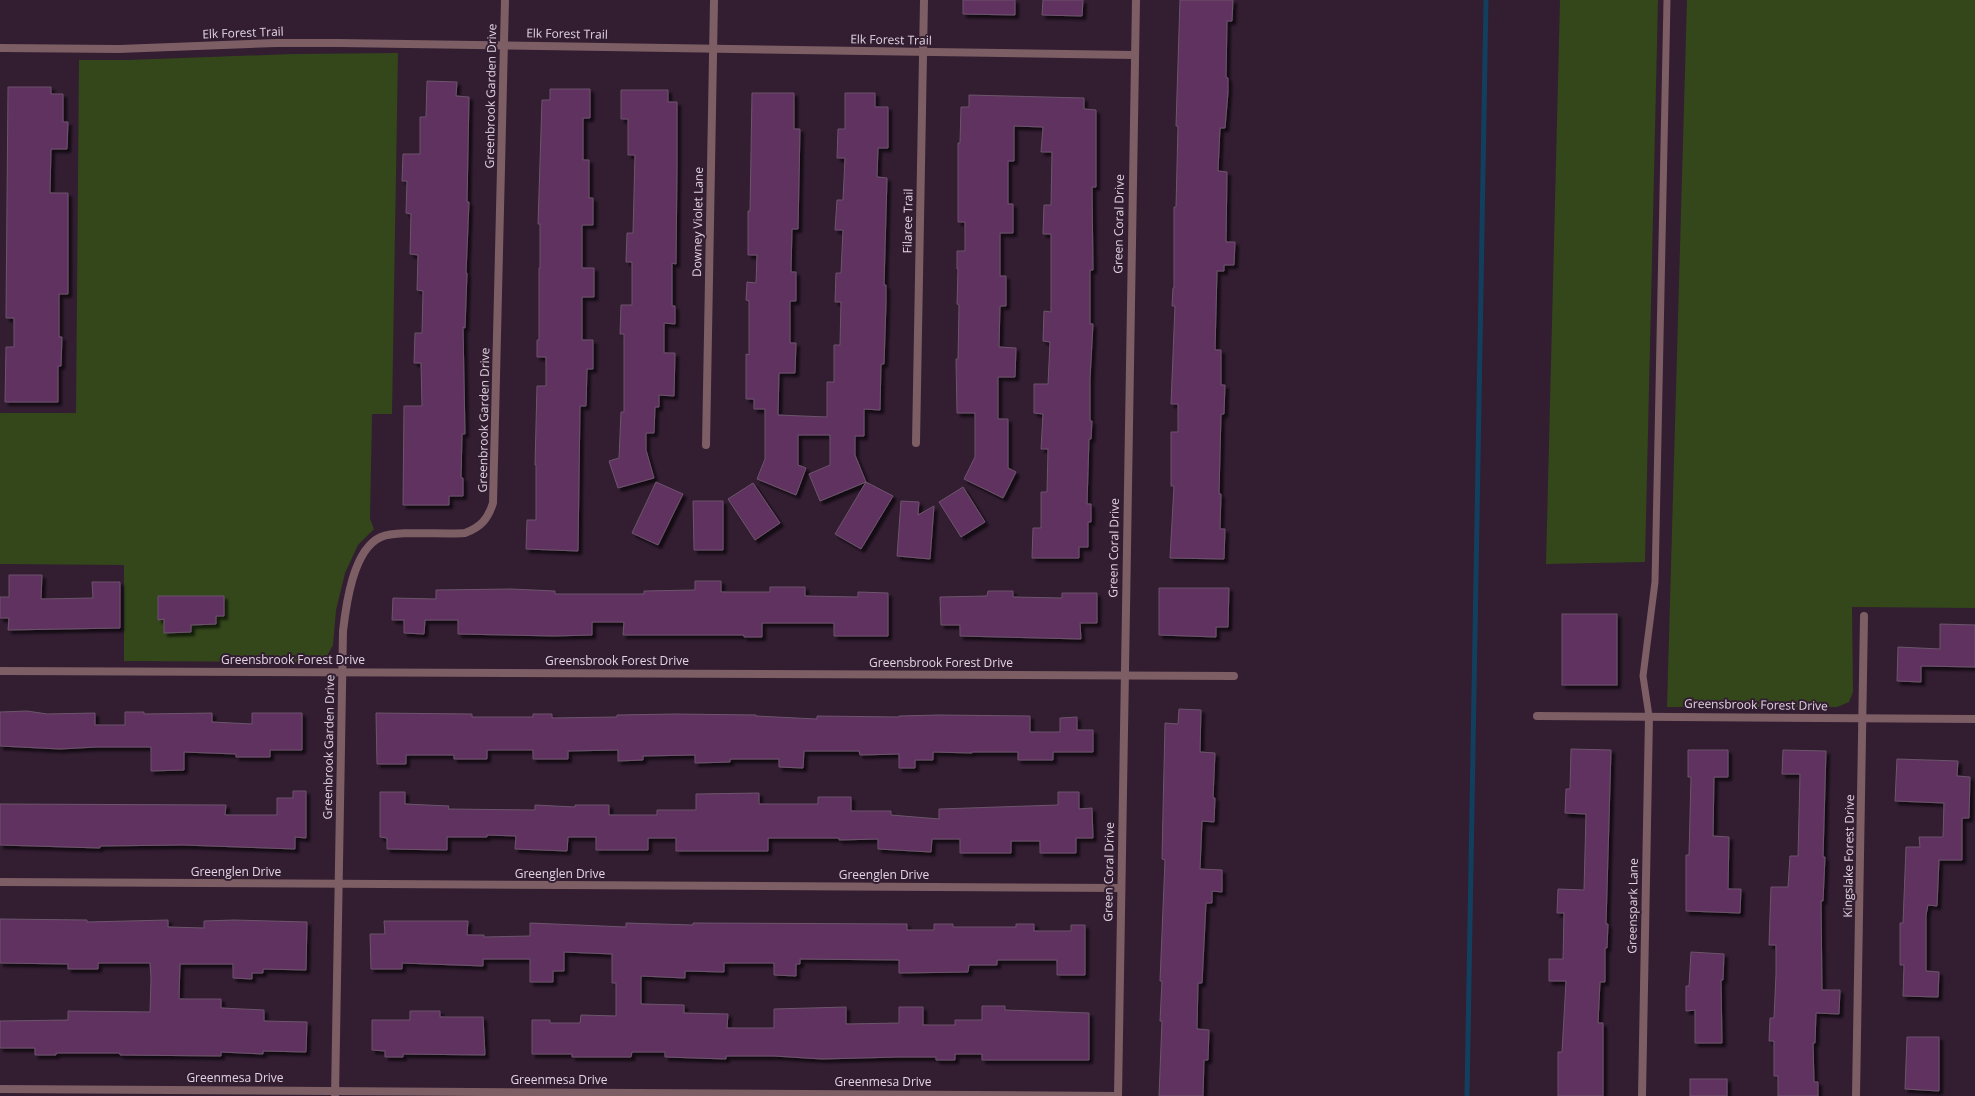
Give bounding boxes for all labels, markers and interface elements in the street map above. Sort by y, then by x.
street label: Elk Forest Trail [202,23,284,42]
street label: Greenbrook Garden Drive [481,23,500,169]
street label: Elk Forest Trail [526,24,608,43]
street label: Elk Forest Trail [850,30,932,49]
street label: Downey Violet Lane [688,167,707,277]
street label: Green Coral Drive [1109,174,1128,274]
street label: Filaree Trail [898,189,917,253]
street label: Greenbrook Garden Drive [474,347,493,493]
street label: Green Coral Drive [1104,498,1123,598]
street label: Greensbrook Forest Drive [221,651,365,668]
street label: Greensbrook Forest Drive [545,652,689,669]
street label: Greensbrook Forest Drive [869,654,1013,671]
street label: Greenbrook Garden Drive [319,674,338,820]
street label: Greensbrook Forest Drive [1684,695,1828,714]
street label: Kingslake Forest Drive [1839,794,1858,918]
street label: Green Coral Drive [1099,822,1118,922]
street label: Greenspark Lane [1623,858,1642,954]
street label: Greenglen Drive [191,863,282,880]
street label: Greenglen Drive [515,865,606,882]
street label: Greenglen Drive [839,866,930,883]
street label: Greenmesa Drive [186,1069,284,1086]
street label: Greenmesa Drive [510,1071,608,1088]
street label: Greenmesa Drive [834,1073,932,1090]

